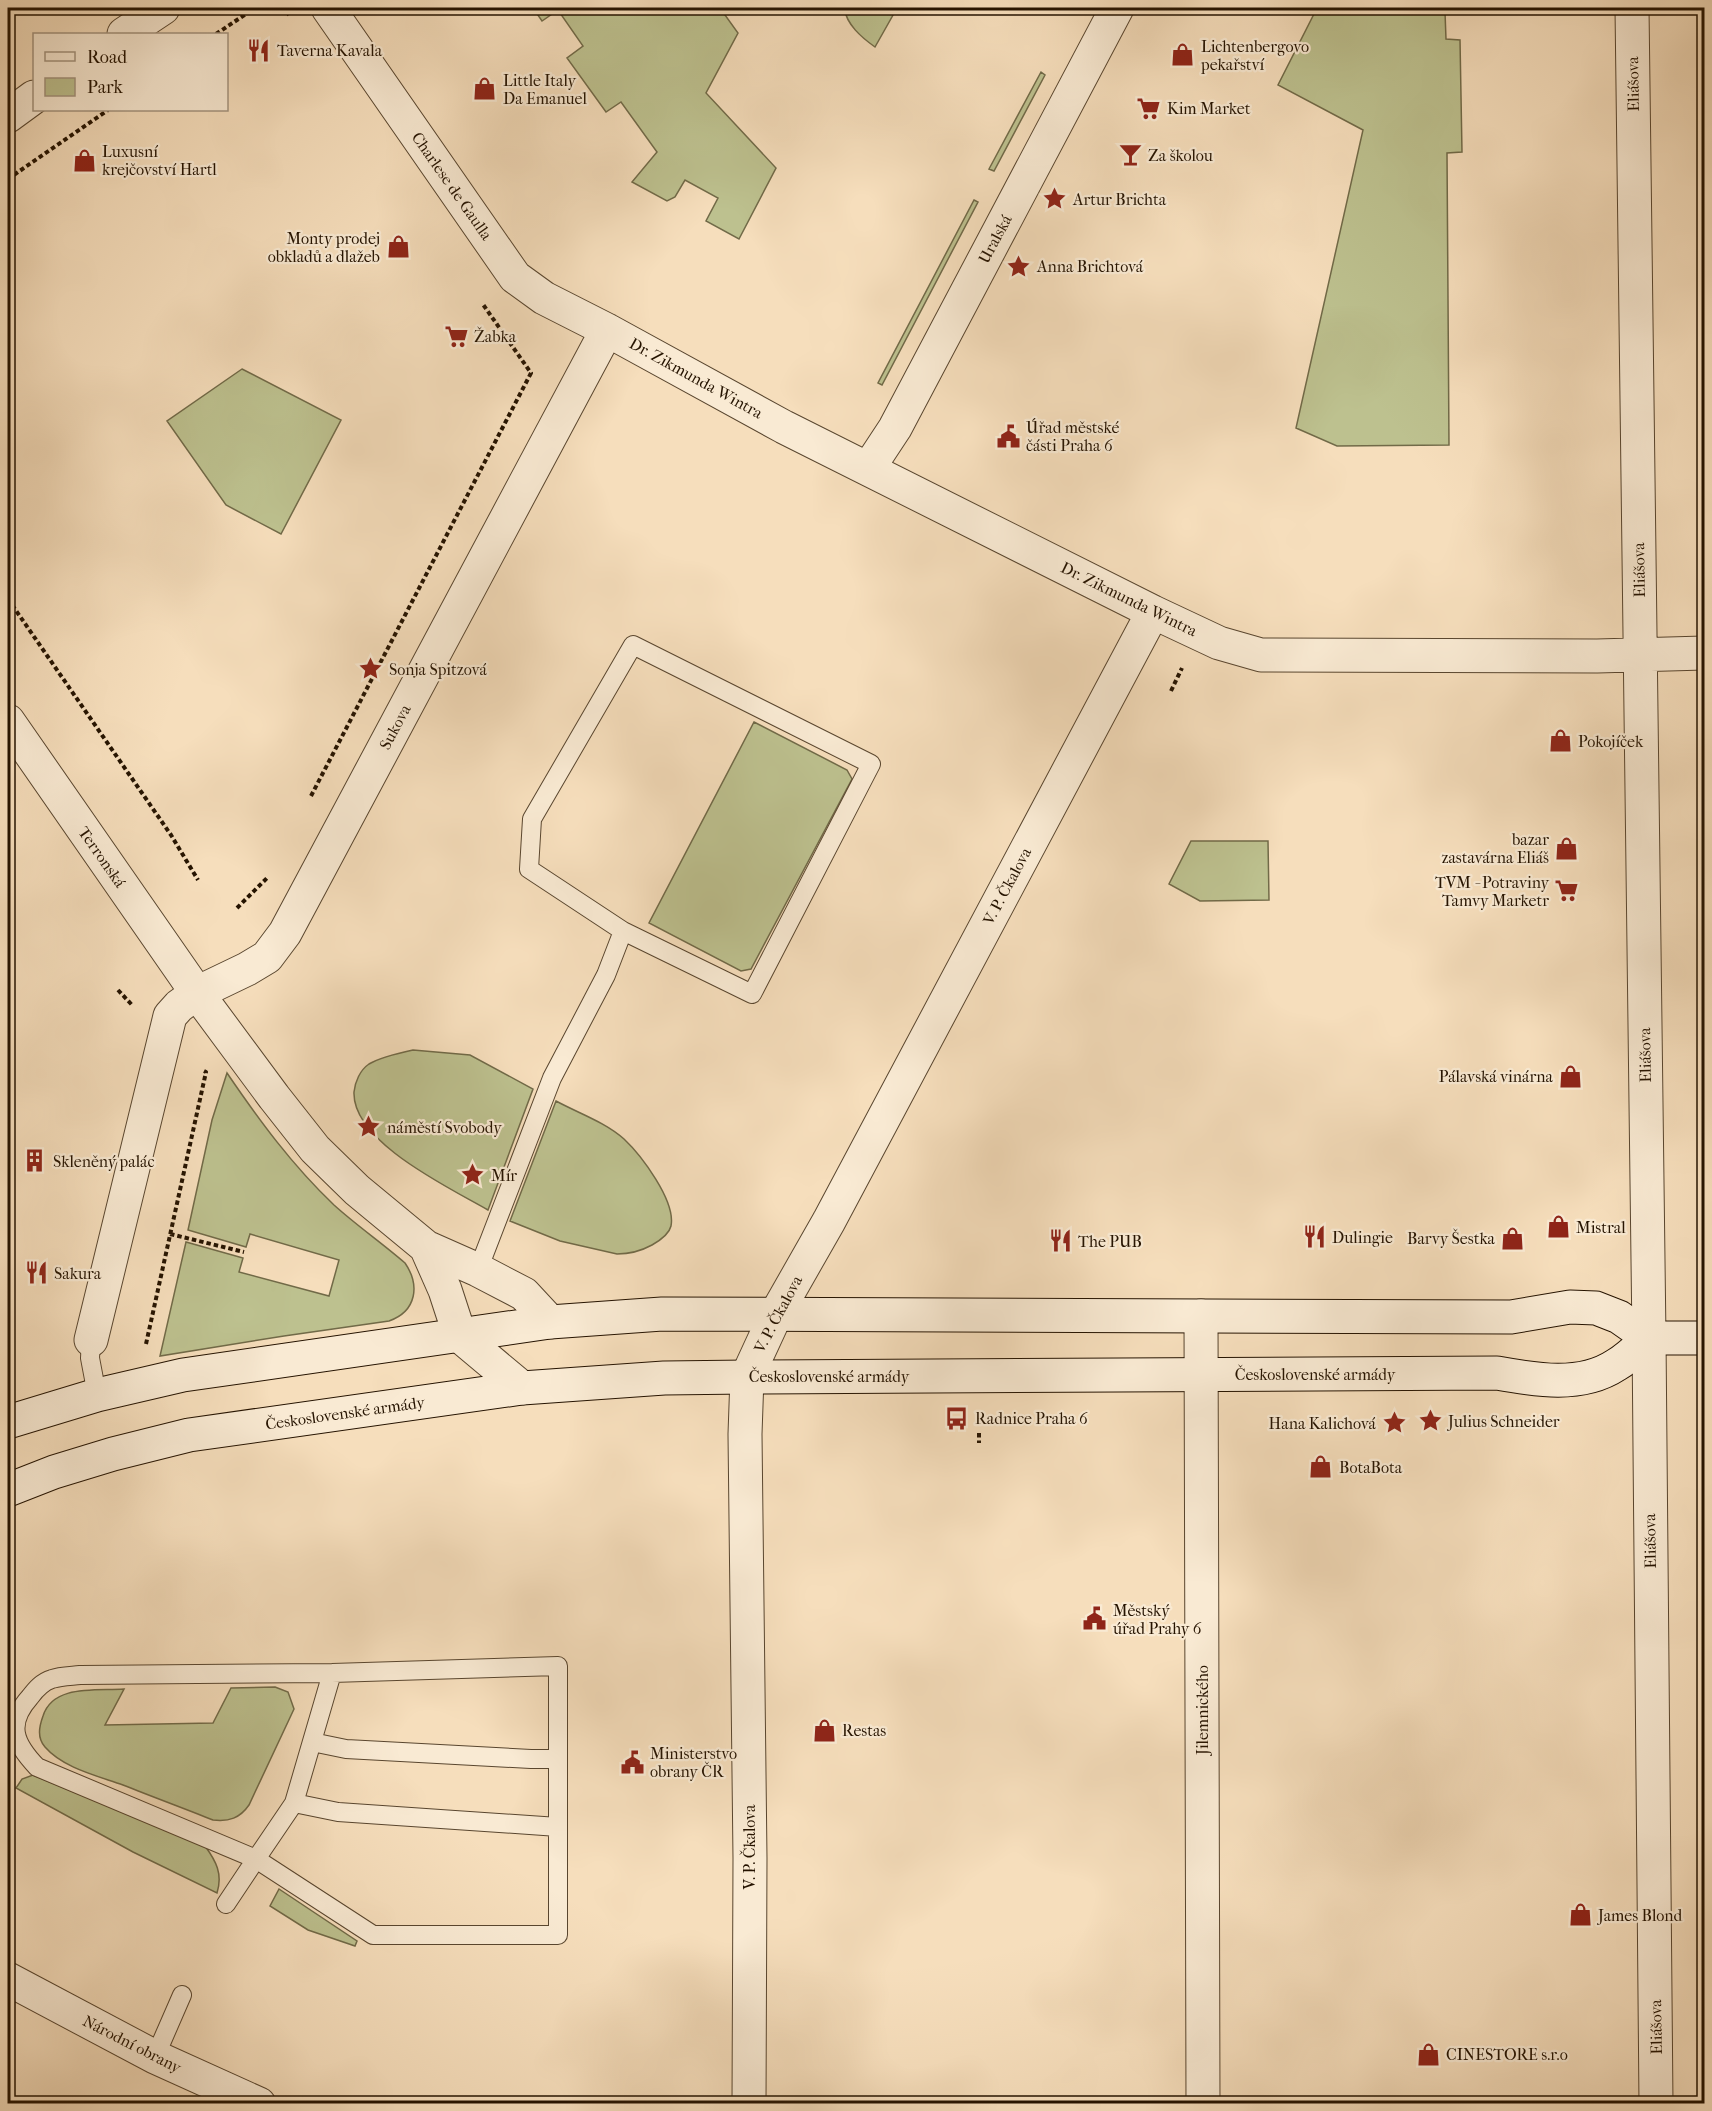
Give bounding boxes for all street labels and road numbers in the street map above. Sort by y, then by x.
street label: Eliášova [1623,56,1643,112]
street label: Charlese de Gaulla [408,128,497,244]
street label: Uralská [974,211,1016,267]
street label: Dr. Zikmunda Wintra [626,334,766,423]
street label: Eliášova [1629,542,1649,598]
street label: Dr. Zikmunda Wintra [1058,558,1201,641]
street label: Sukova [375,701,415,753]
street label: Terronská [74,823,130,891]
street label: V. P. Čkalova [977,843,1036,929]
street label: Eliášova [1635,1027,1655,1083]
street label: V. P. Čkalova [748,1271,807,1357]
street label: Československé armády [1235,1364,1396,1384]
street label: Československé armády [749,1366,910,1386]
street label: Československé armády [264,1391,426,1434]
street label: Eliášova [1640,1513,1660,1569]
street label: Jilemnického [1193,1665,1212,1757]
street label: V. P. Čkalova [739,1804,759,1890]
street label: Eliášova [1646,1999,1666,2055]
street label: Národní obrany [80,2011,185,2077]

